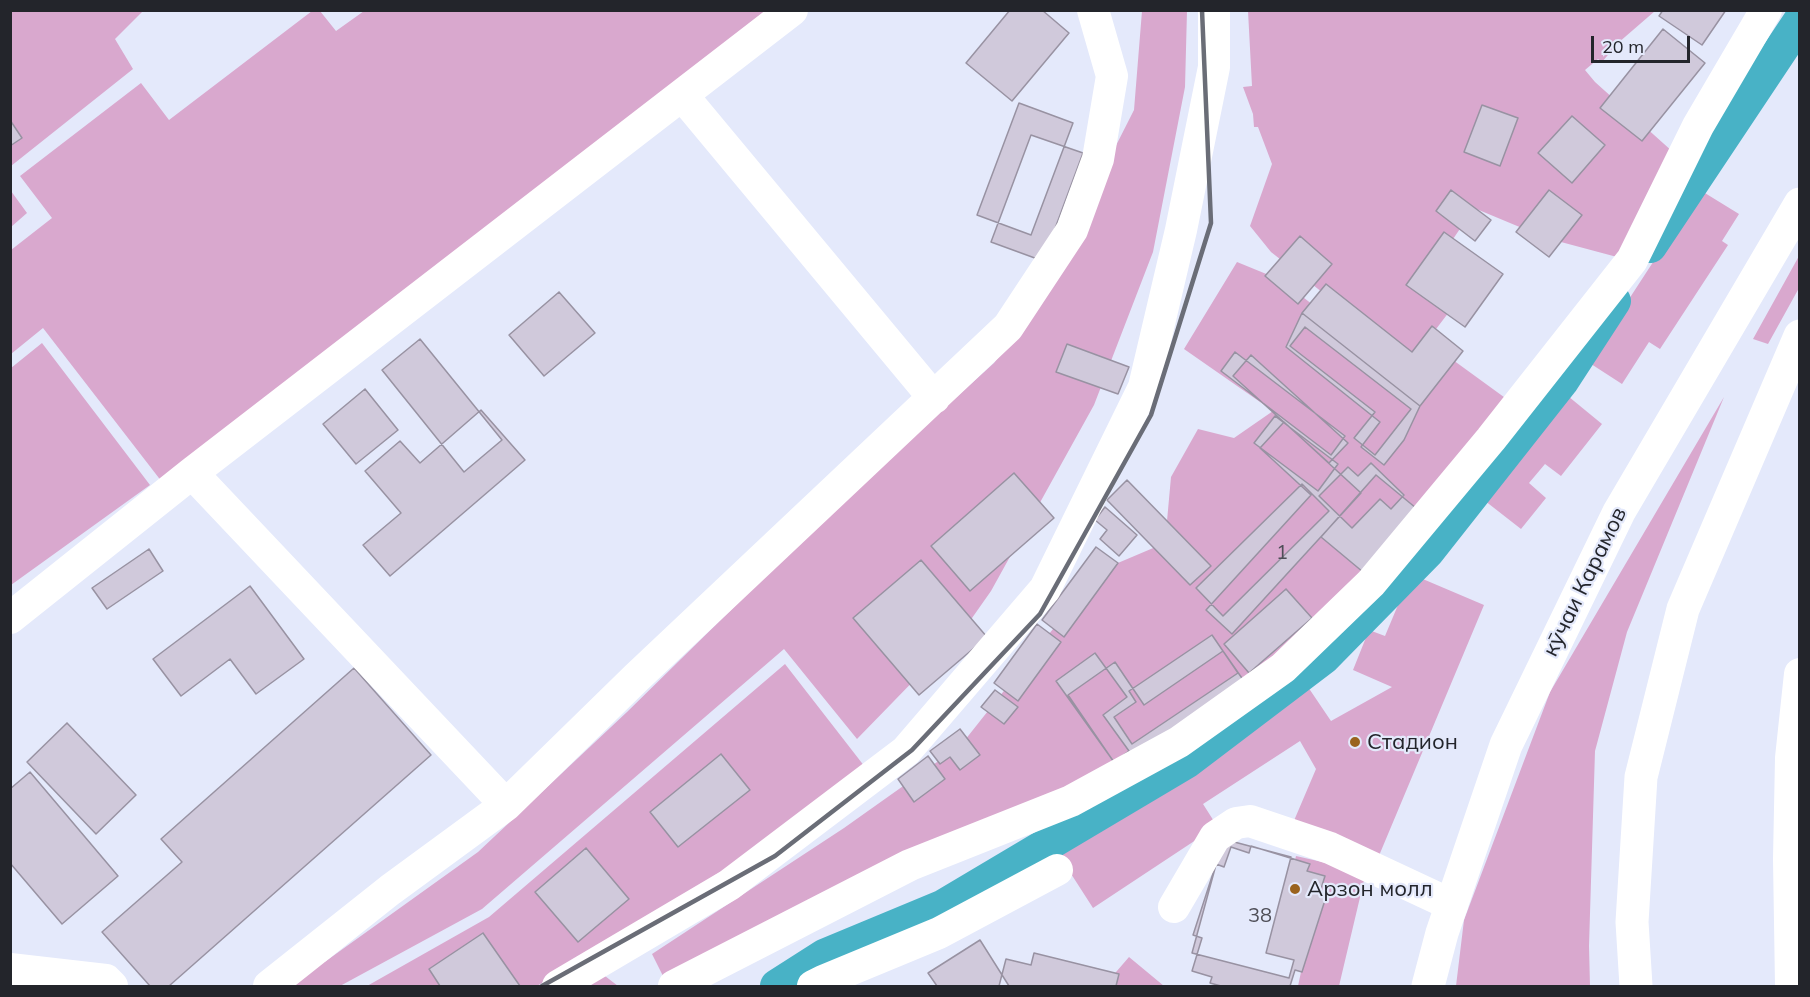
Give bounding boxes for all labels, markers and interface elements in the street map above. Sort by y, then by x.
scale bar [1594,24,1693,62]
text: 20 m [1602,35,1644,58]
street label: кӯчаи Карамов [1537,503,1633,661]
house number: 1 [1276,541,1288,565]
place label: Стадион [1367,729,1458,755]
marker: Стадион [1348,735,1362,749]
place label: Арзон молл [1307,876,1433,902]
marker: Арзон молл [1288,882,1302,896]
house number: 38 [1248,904,1272,928]

